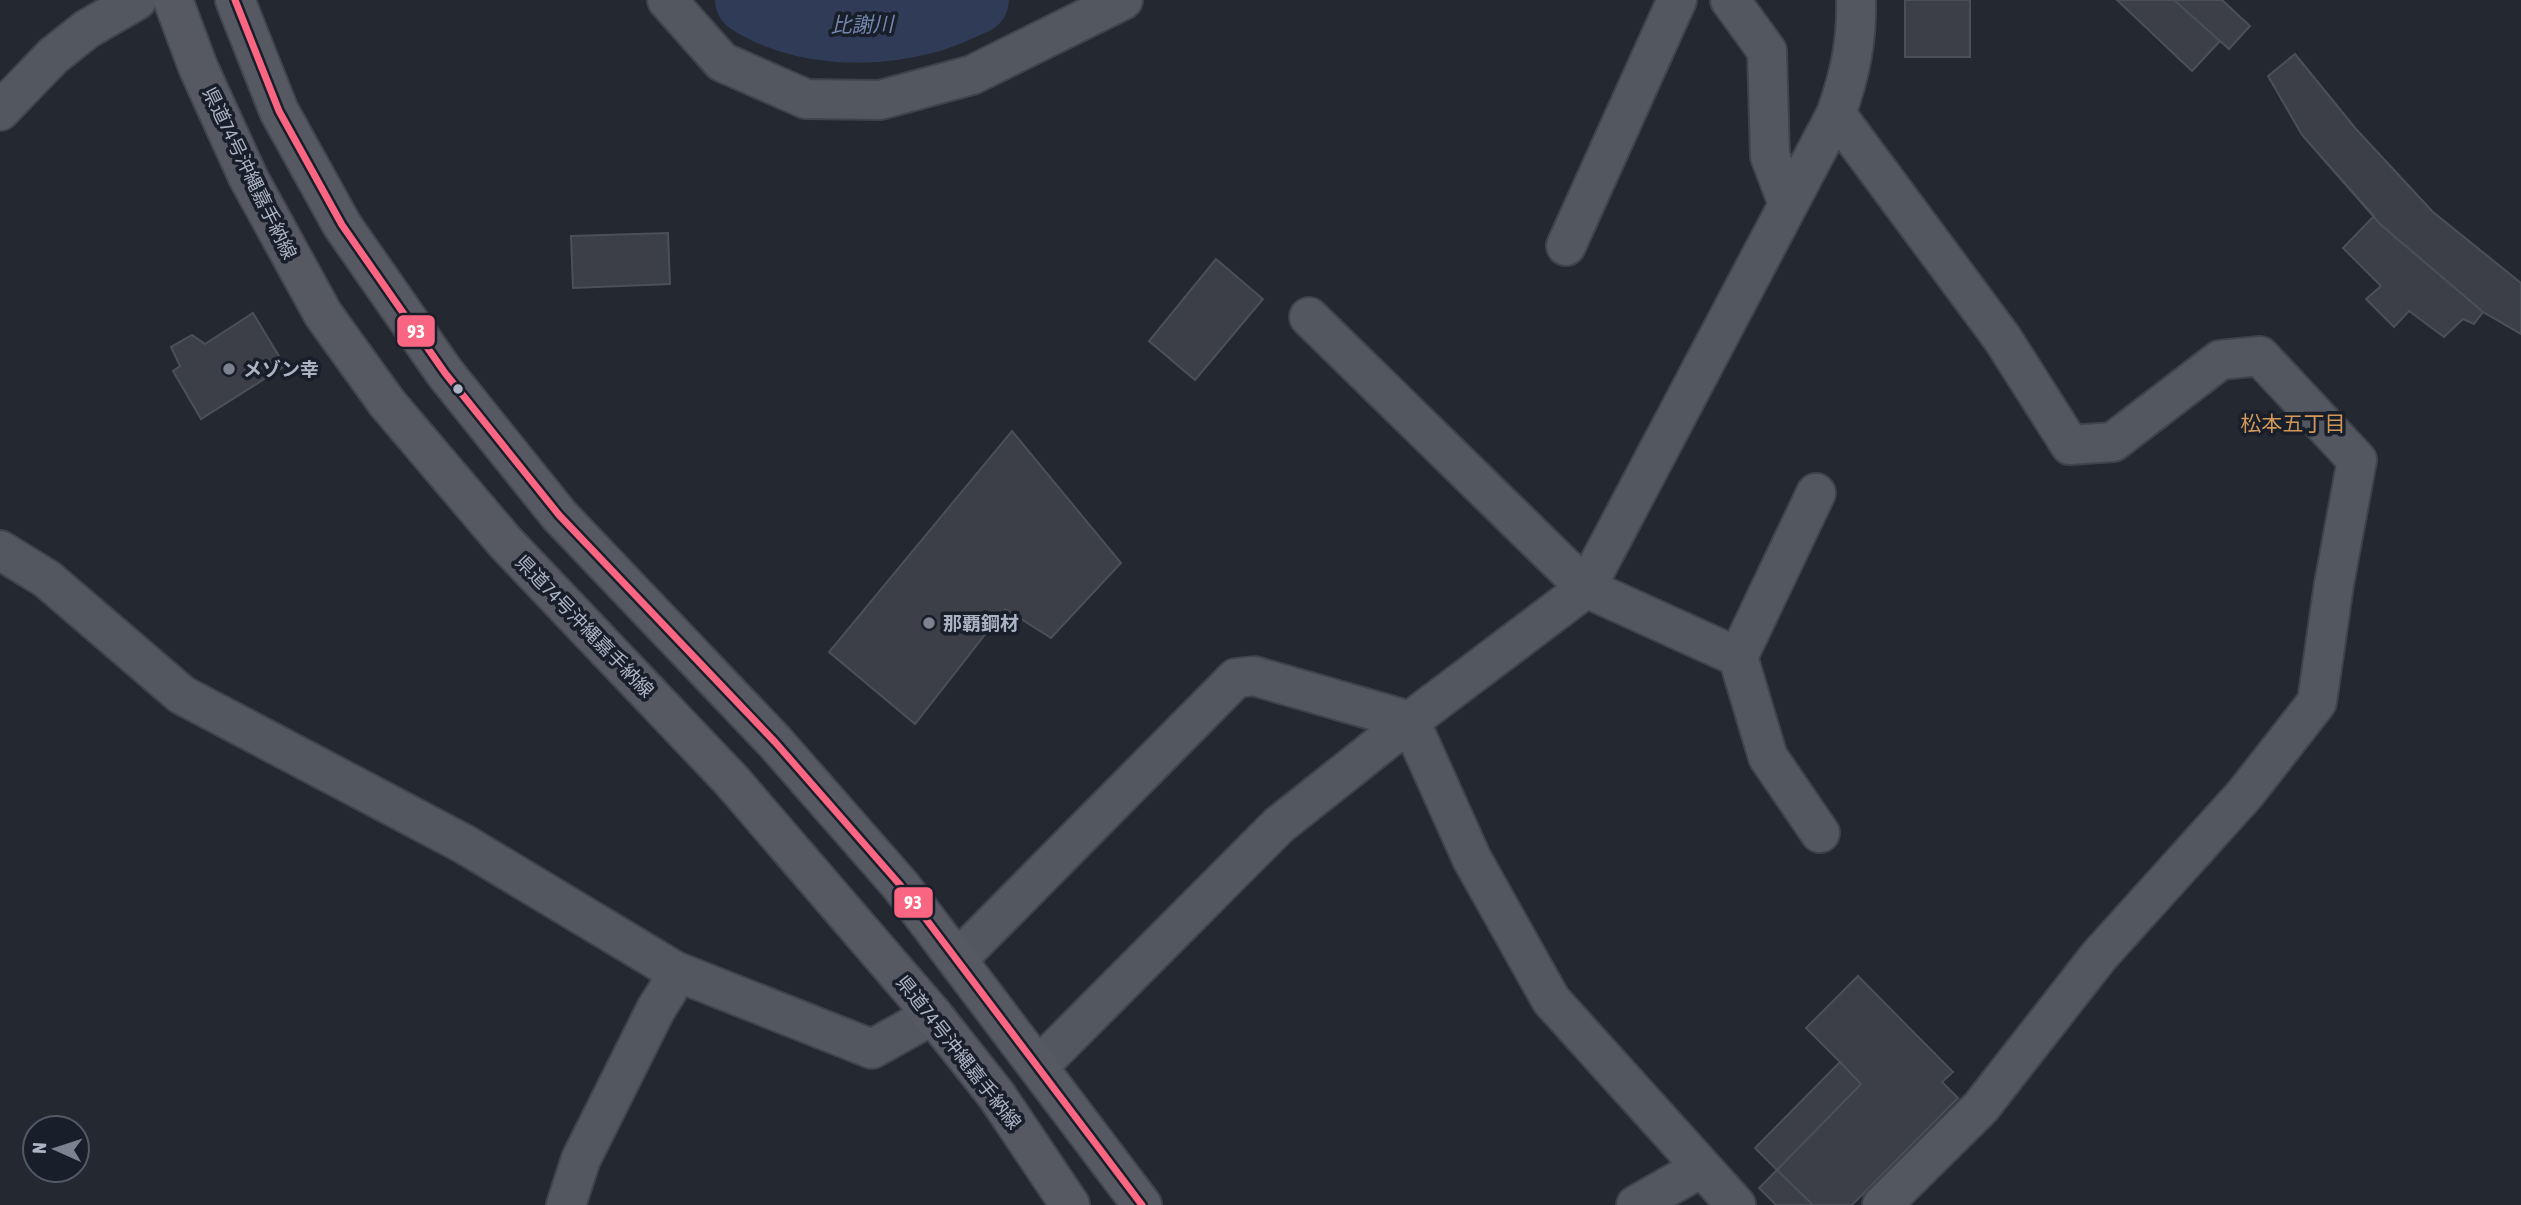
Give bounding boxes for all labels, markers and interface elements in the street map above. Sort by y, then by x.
water label: 比謝川 [830,11,896,37]
street label: 県道74号沖縄嘉手納線 [199,83,301,263]
line badge: 93 [396,314,436,348]
text: 93 [407,320,425,342]
place label: メゾン幸 [243,358,319,380]
marker: メゾン幸 [221,361,237,377]
unlabelled marker [451,382,465,396]
district label: 松本五丁目 [2241,411,2346,435]
street label: 県道74号沖縄嘉手納線 [511,550,659,702]
place label: 那覇鋼材 [943,612,1019,634]
marker: 那覇鋼材 [921,615,937,631]
line badge: 93 [893,886,934,919]
text: 93 [904,891,922,913]
street label: 県道74号沖縄嘉手納線 [892,971,1026,1133]
north arrow [21,1114,91,1184]
text: N [28,1142,50,1154]

